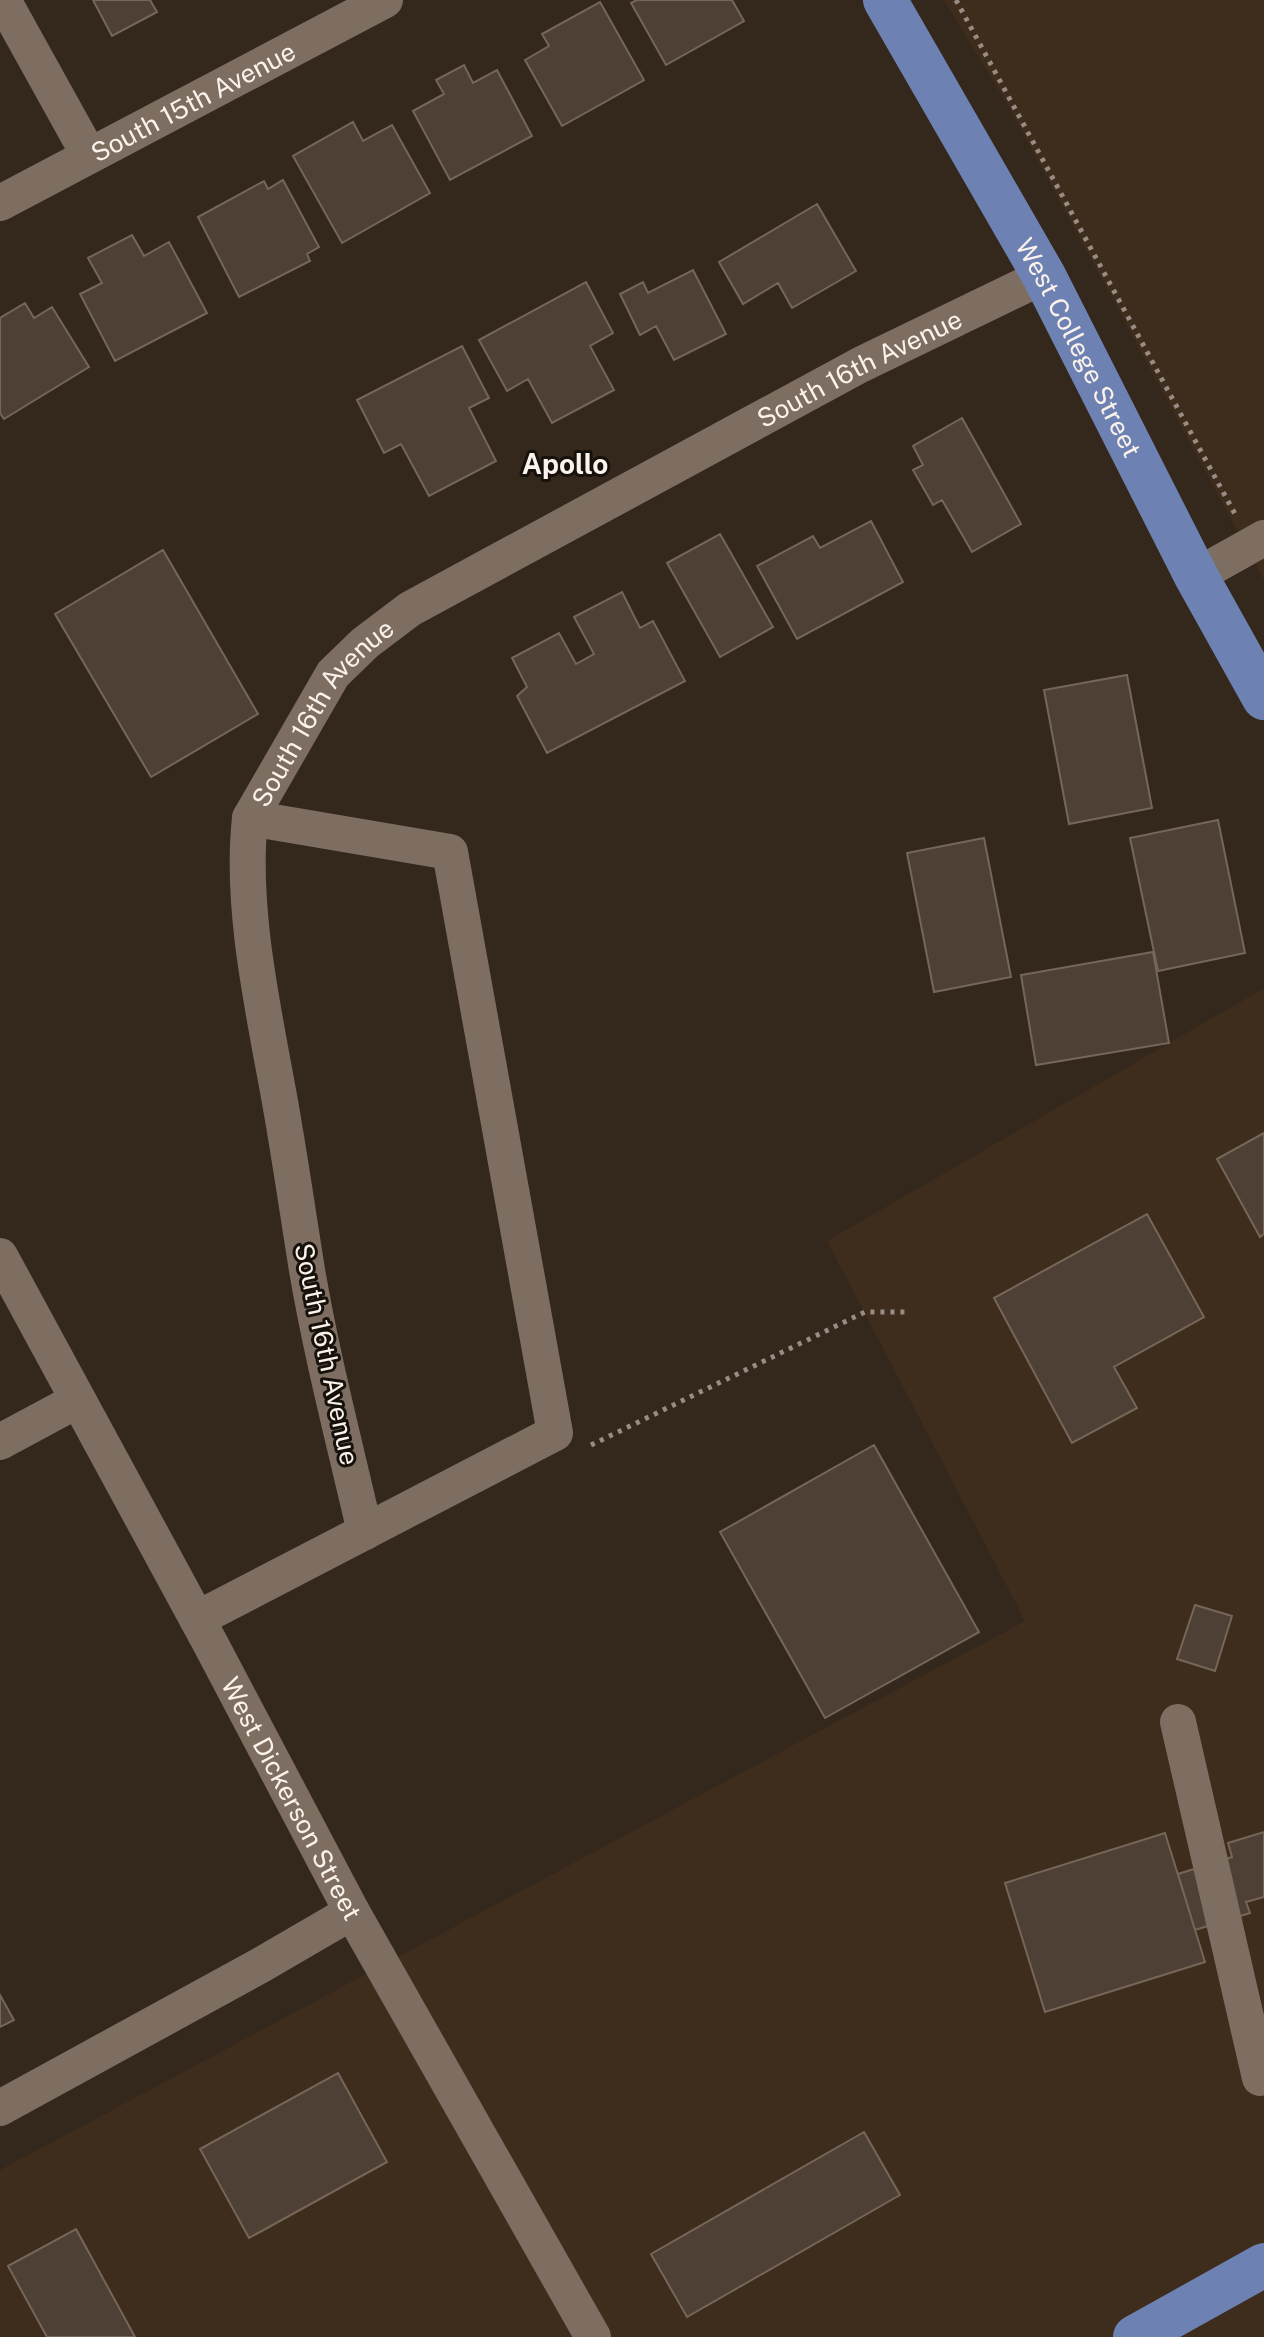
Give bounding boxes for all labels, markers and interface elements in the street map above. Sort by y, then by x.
street label: South 15th Avenue [85,35,300,168]
street label: West College Street [1010,232,1148,462]
street label: South 16th Avenue [751,303,967,434]
district label: Apollo [522,447,608,480]
street label: South 16th Avenue [244,612,399,812]
street label: South 16th Avenue [288,1240,366,1468]
street label: West Dickerson Street [215,1672,369,1925]

